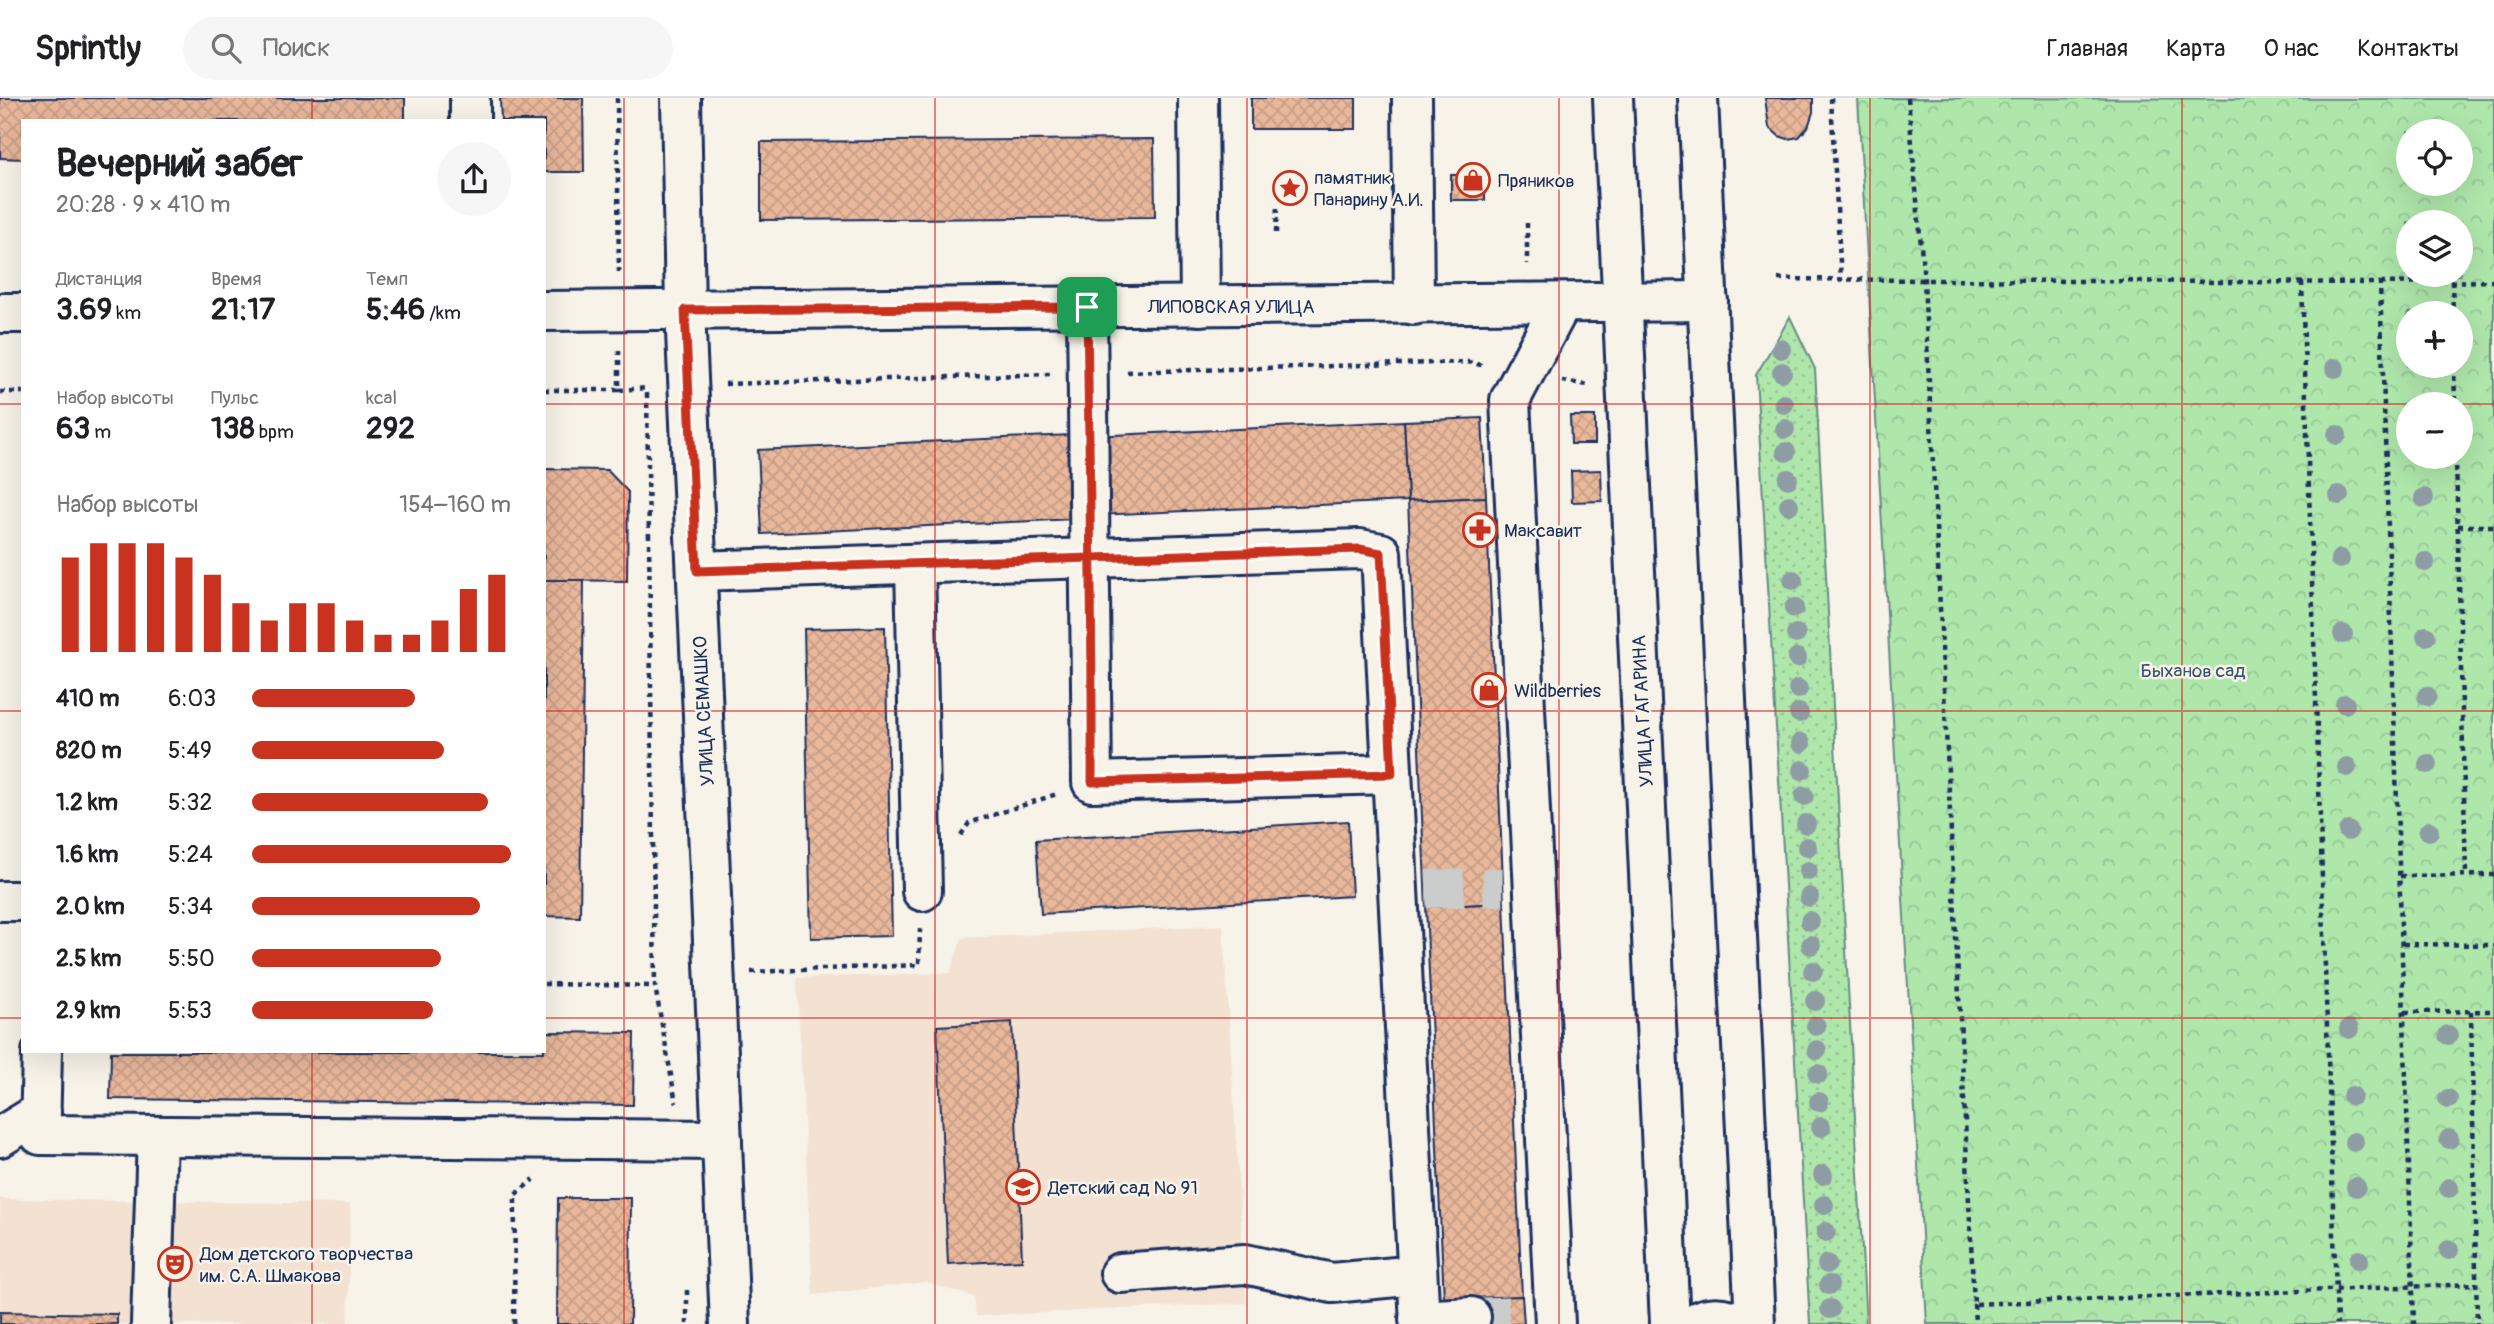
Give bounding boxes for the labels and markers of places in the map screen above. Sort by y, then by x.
shop icon: Пряников [1454,161,1492,199]
place label: памятник Панарину А.И. [1314,166,1424,212]
place icon: памятник Панарину А.И. [1271,169,1309,207]
place label: Пряников [1498,169,1575,193]
pin [1057,277,1117,337]
pharmacy icon: Максавит [1461,511,1499,549]
place label: Максавит [1504,519,1583,543]
shop icon: Wildberries [1470,671,1508,709]
place label: Wildberries [1514,679,1601,703]
school or university icon: Детский сад № 91 [1004,1168,1042,1206]
place label: Детский сад № 91 [1047,1176,1198,1200]
place label: Дом детского творчества им. С.А. Шмакова [199,1242,413,1288]
theatre icon: Дом детского творчества им. С.А. Шмакова [156,1245,194,1283]

